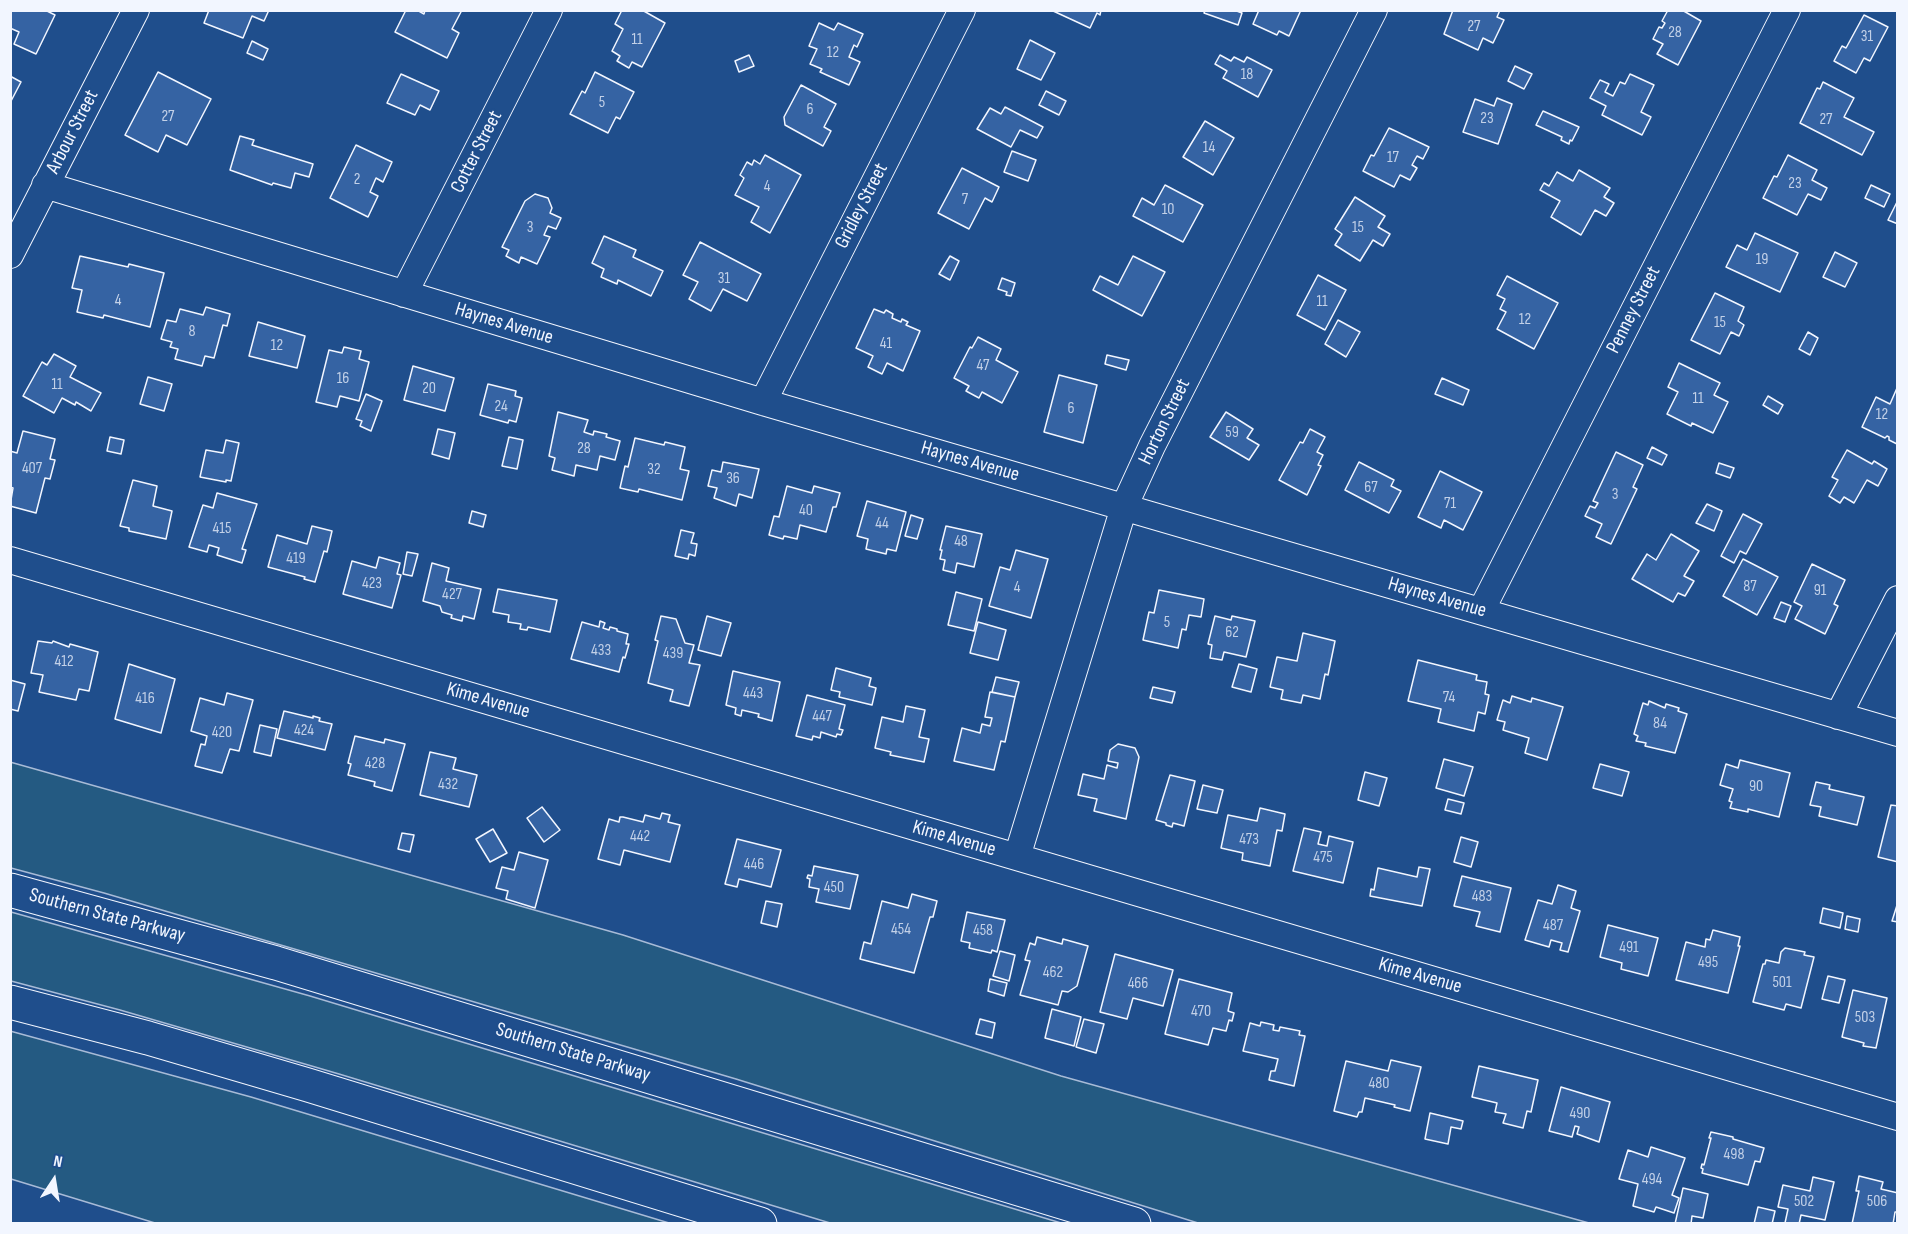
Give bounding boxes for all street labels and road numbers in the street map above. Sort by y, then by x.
street label: Arbour Street [42,86,104,178]
street label: Cotter Street [446,107,508,197]
street label: Gridley Street [830,159,894,253]
street label: Penney Street [1602,262,1666,358]
street label: Haynes Avenue [452,298,556,350]
street label: Horton Street [1134,375,1196,469]
street label: Haynes Avenue [918,437,1022,487]
street label: Haynes Avenue [1385,573,1489,623]
street label: Kime Avenue [443,678,533,724]
street label: Kime Avenue [909,816,999,862]
street label: Southern State Parkway [26,884,188,948]
street label: Kime Avenue [1375,953,1465,999]
street label: Southern State Parkway [493,1018,653,1088]

